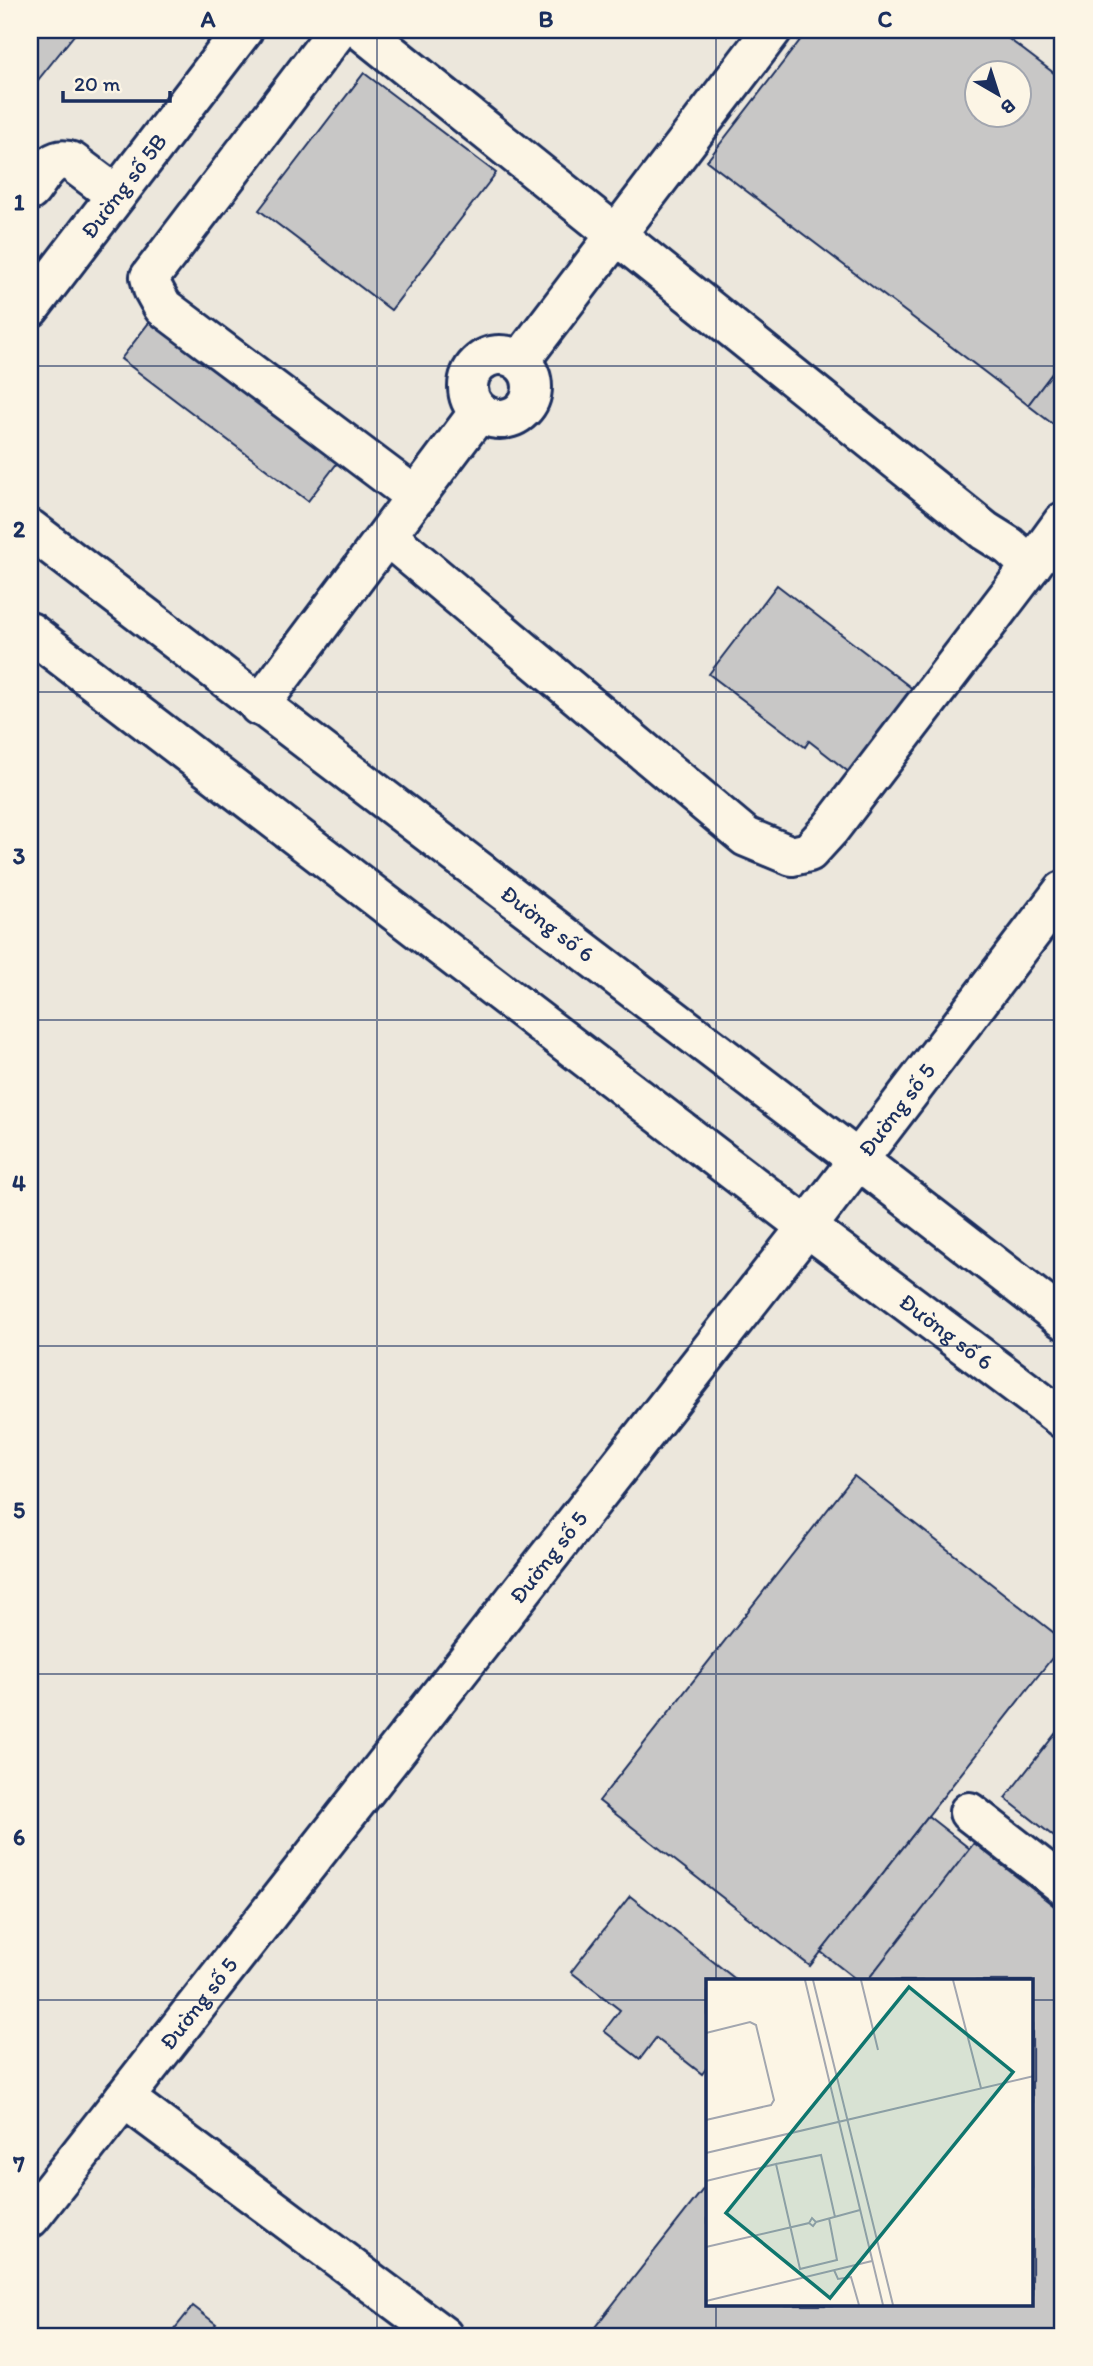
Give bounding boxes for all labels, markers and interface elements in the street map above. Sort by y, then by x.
text: A [200,5,216,33]
text: B [539,5,554,33]
text: C [878,5,893,33]
scale bar [63,60,170,104]
north arrow [964,60,1034,130]
text: 20 m [74,71,121,96]
text: B [996,94,1020,120]
street label: Đường số 5B [74,128,173,244]
text: 1 [14,188,25,216]
text: 2 [13,515,26,543]
text: 3 [13,842,26,870]
street label: Đường số 6 [495,879,600,968]
street label: Đường số 5 [852,1057,941,1162]
text: 4 [12,1169,26,1197]
street label: Đường số 6 [894,1287,999,1376]
text: 5 [13,1496,25,1524]
street label: Đường số 5 [503,1505,593,1609]
text: 6 [13,1823,25,1851]
street label: Đường số 5 [153,1951,243,2055]
inset map [706,1979,1034,2306]
text: 7 [12,2150,25,2178]

